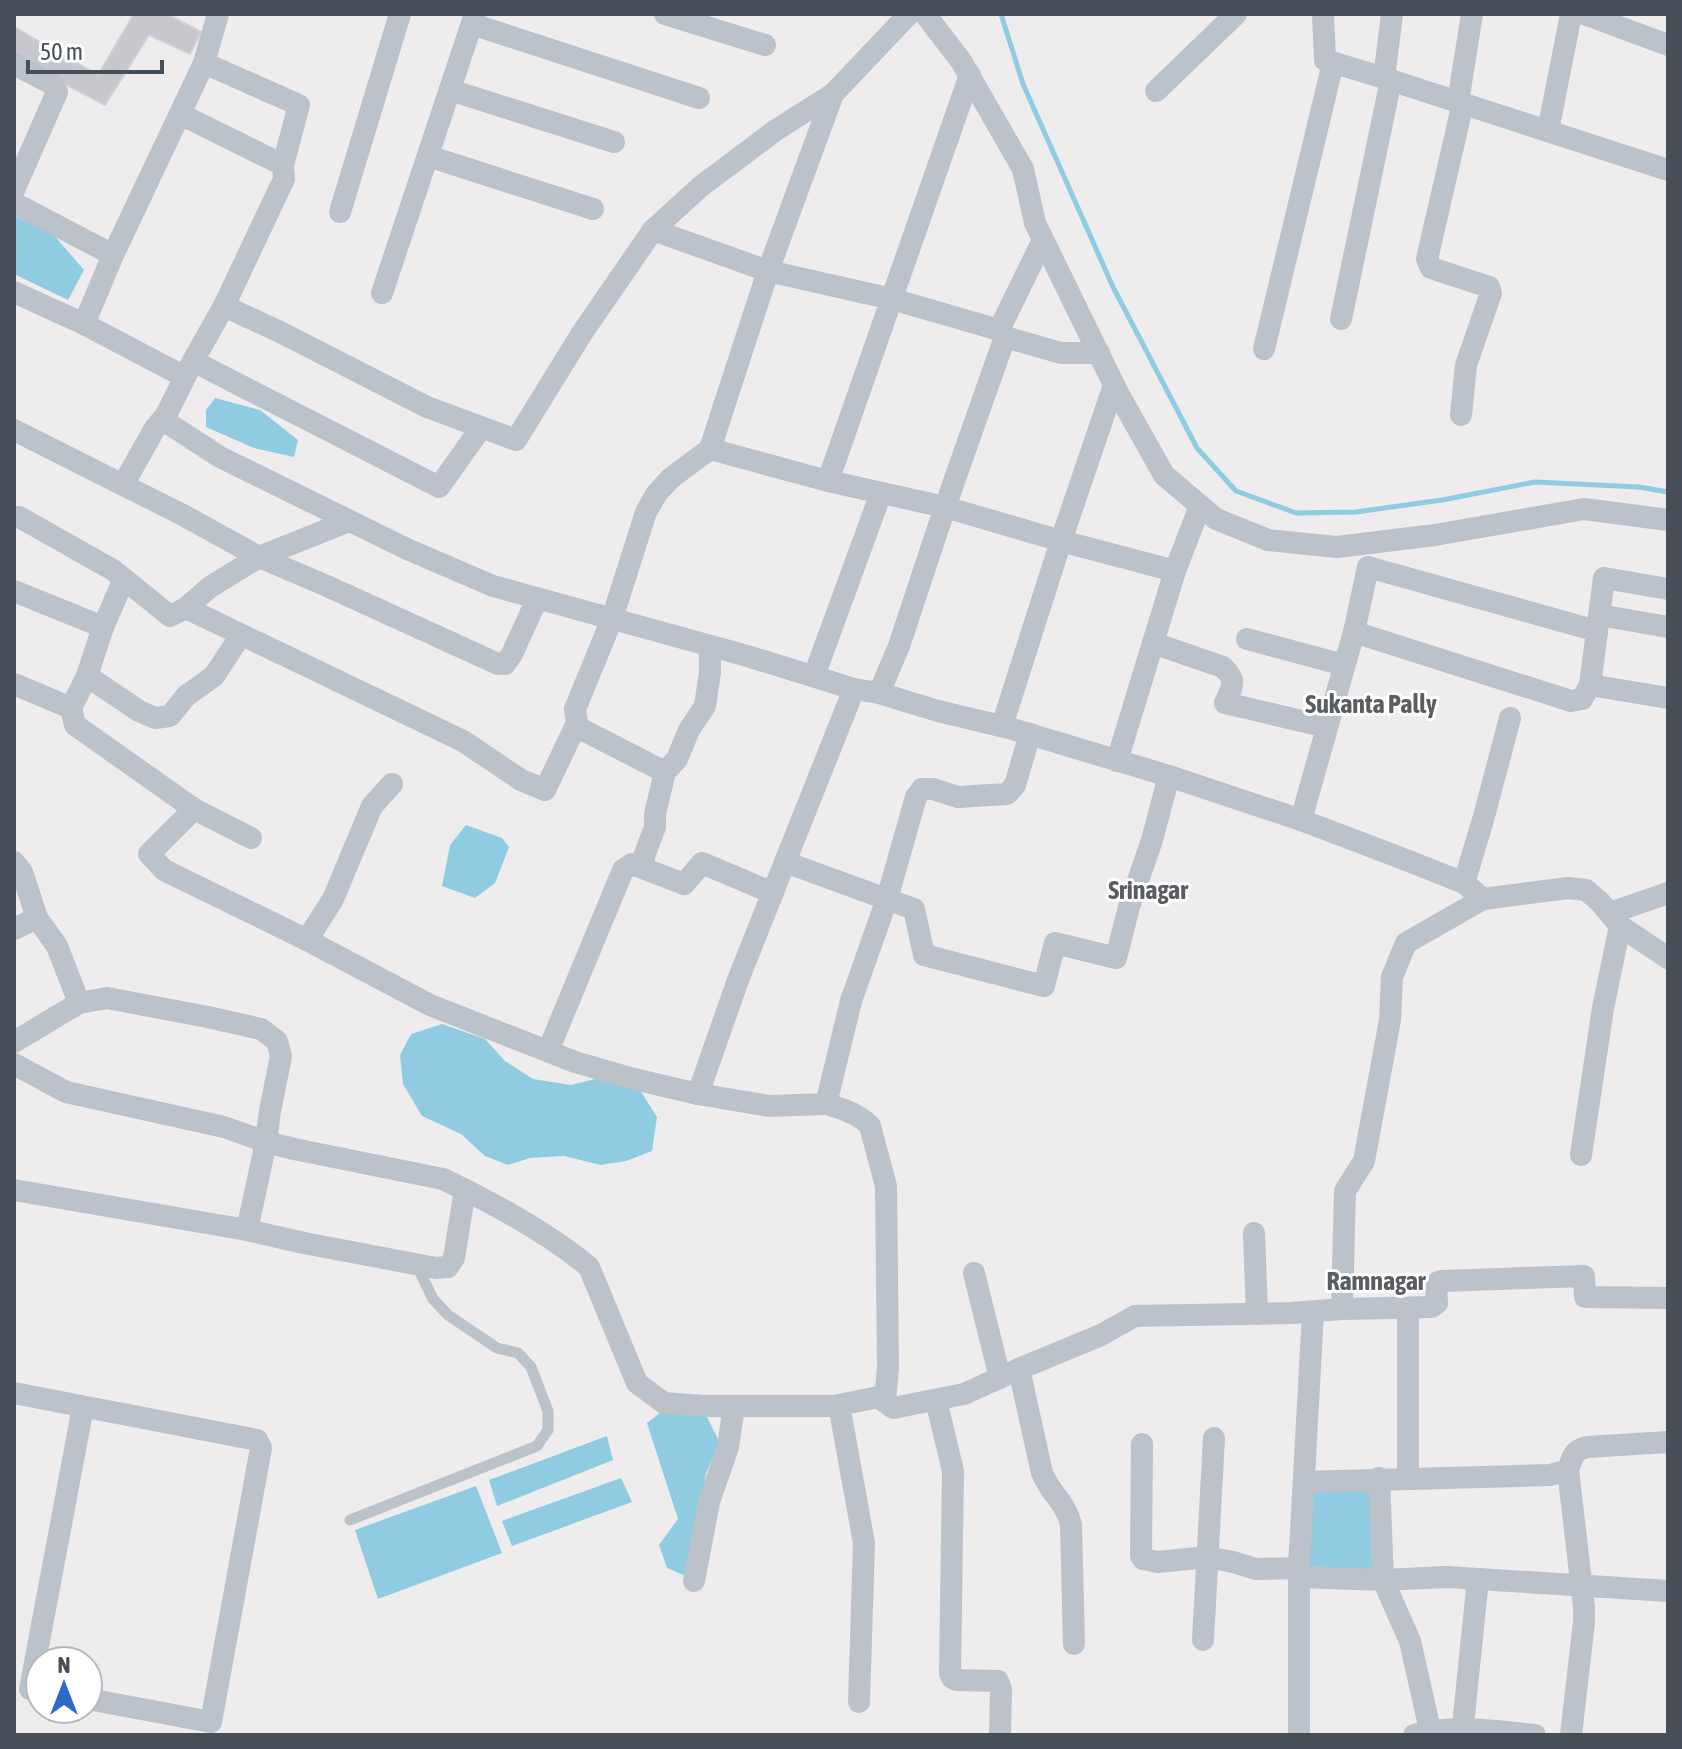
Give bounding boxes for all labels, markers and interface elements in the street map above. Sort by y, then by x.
scale bar [28,24,162,74]
text: 50 m [40,38,83,65]
district label: Sukanta Pally [1305,689,1437,719]
district label: Srinagar [1108,875,1189,905]
district label: Ramnagar [1327,1266,1427,1296]
north arrow [24,1645,104,1725]
text: N [58,1652,70,1678]

